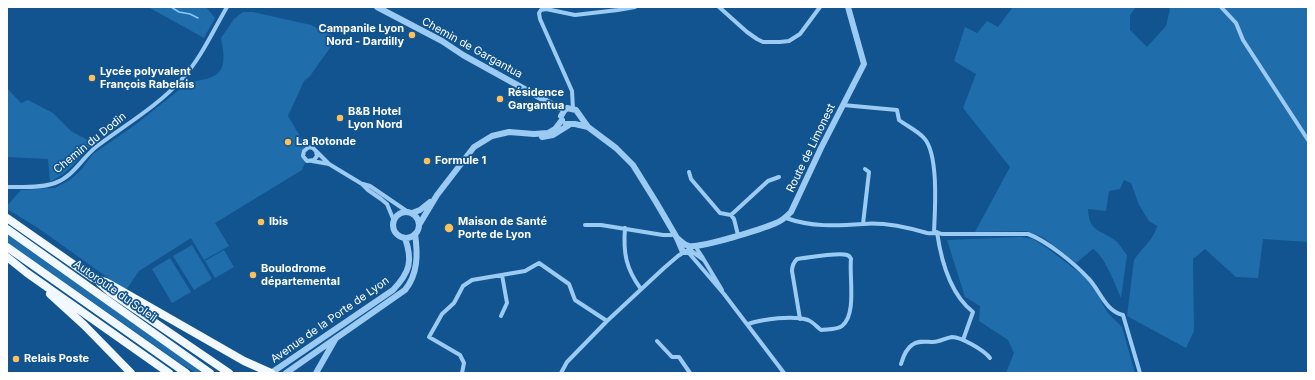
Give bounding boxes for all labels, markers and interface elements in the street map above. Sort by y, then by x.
street label: Chemin de Gargantua [419,15,525,81]
place label: Campanile Lyon Nord - Dardilly [319,22,404,48]
marker: Campanile Lyon Nord - Dardilly [407,30,417,40]
place label: Lycée polyvalent François Rabelais [100,65,194,91]
marker: Lycée polyvalent François Rabelais [87,73,97,83]
place label: Résidence Gargantua [508,86,564,112]
marker: Résidence Gargantua [495,94,505,104]
street label: Route de Limonest [784,102,838,194]
place label: B&B Hotel Lyon Nord [348,105,402,131]
street label: Chemin du Dodin [51,110,129,176]
marker: B&B Hotel Lyon Nord [335,113,345,123]
place label: La Rotonde [296,135,356,149]
marker: La Rotonde [283,137,293,147]
place label: Formule 1 [435,154,486,168]
marker: Formule 1 [422,156,432,166]
place label: Ibis [269,215,288,229]
place label: Maison de Santé Porte de Lyon [458,215,547,241]
marker: Ibis [256,217,266,227]
marker: Maison de Santé Porte de Lyon [443,222,455,234]
street label: Autoroute du Soleil [71,257,159,325]
place label: Boulodrome départemental [261,262,340,288]
marker: Boulodrome départemental [248,270,258,280]
street label: Avenue de la Porte de Lyon [268,274,392,366]
place label: Relais Poste [24,352,89,366]
marker: Relais Poste [11,354,21,364]

